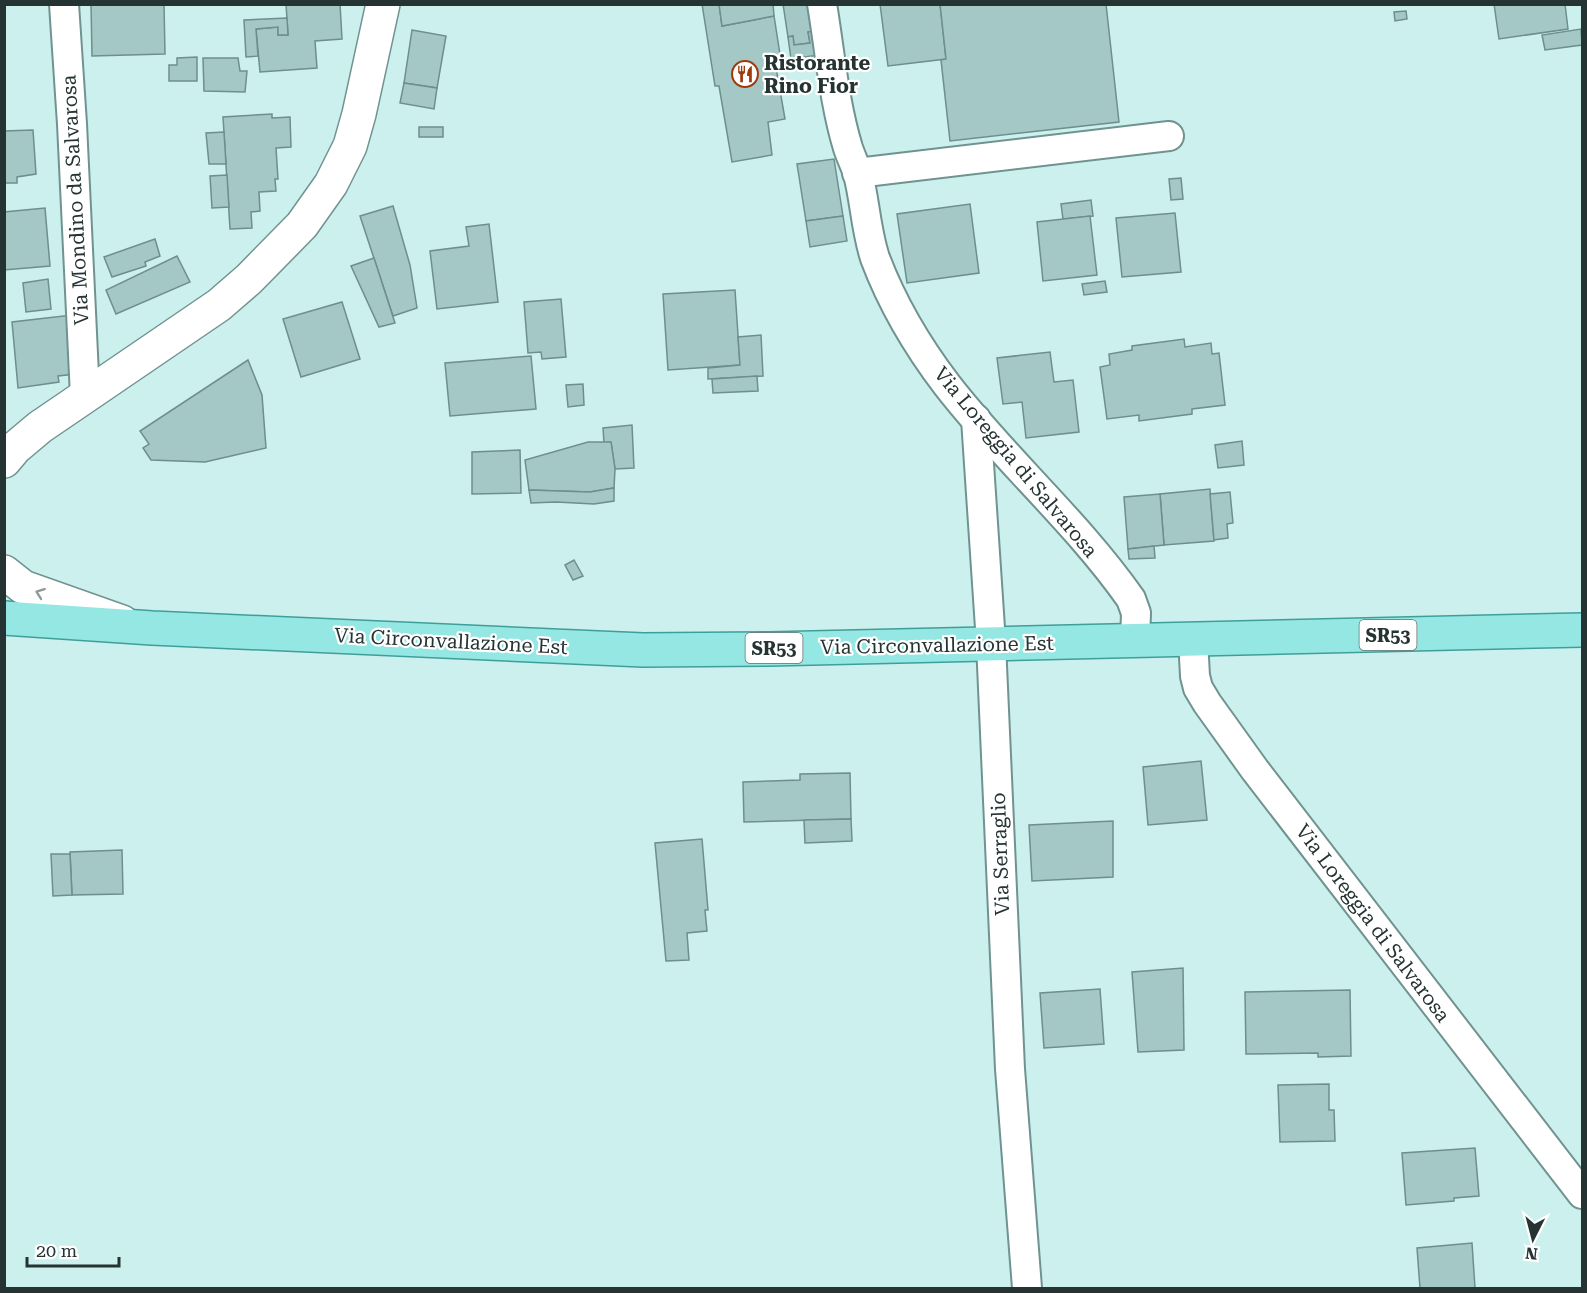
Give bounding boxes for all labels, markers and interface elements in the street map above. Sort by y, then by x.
place label: Ristorante Rino Fior [764,51,870,98]
restaurant icon: Ristorante Rino Fior [730,59,760,89]
street label: Via Mondino da Salvarosa [56,74,94,326]
street label: Via Loreggia di Salvarosa [929,362,1103,562]
one-way arrow [35,587,46,600]
road number: SR53 [1360,620,1416,650]
street label: Via Circonvallazione Est [334,623,569,659]
street label: Via Circonvallazione Est [820,631,1055,659]
road number: SR53 [746,633,802,663]
street label: Via Serraglio [986,792,1014,916]
street label: Via Loreggia di Salvarosa [1291,819,1455,1027]
north arrow [1503,1209,1563,1269]
scale bar [27,1230,118,1268]
text: 20 m [36,1240,77,1261]
text: N [1524,1243,1539,1264]

